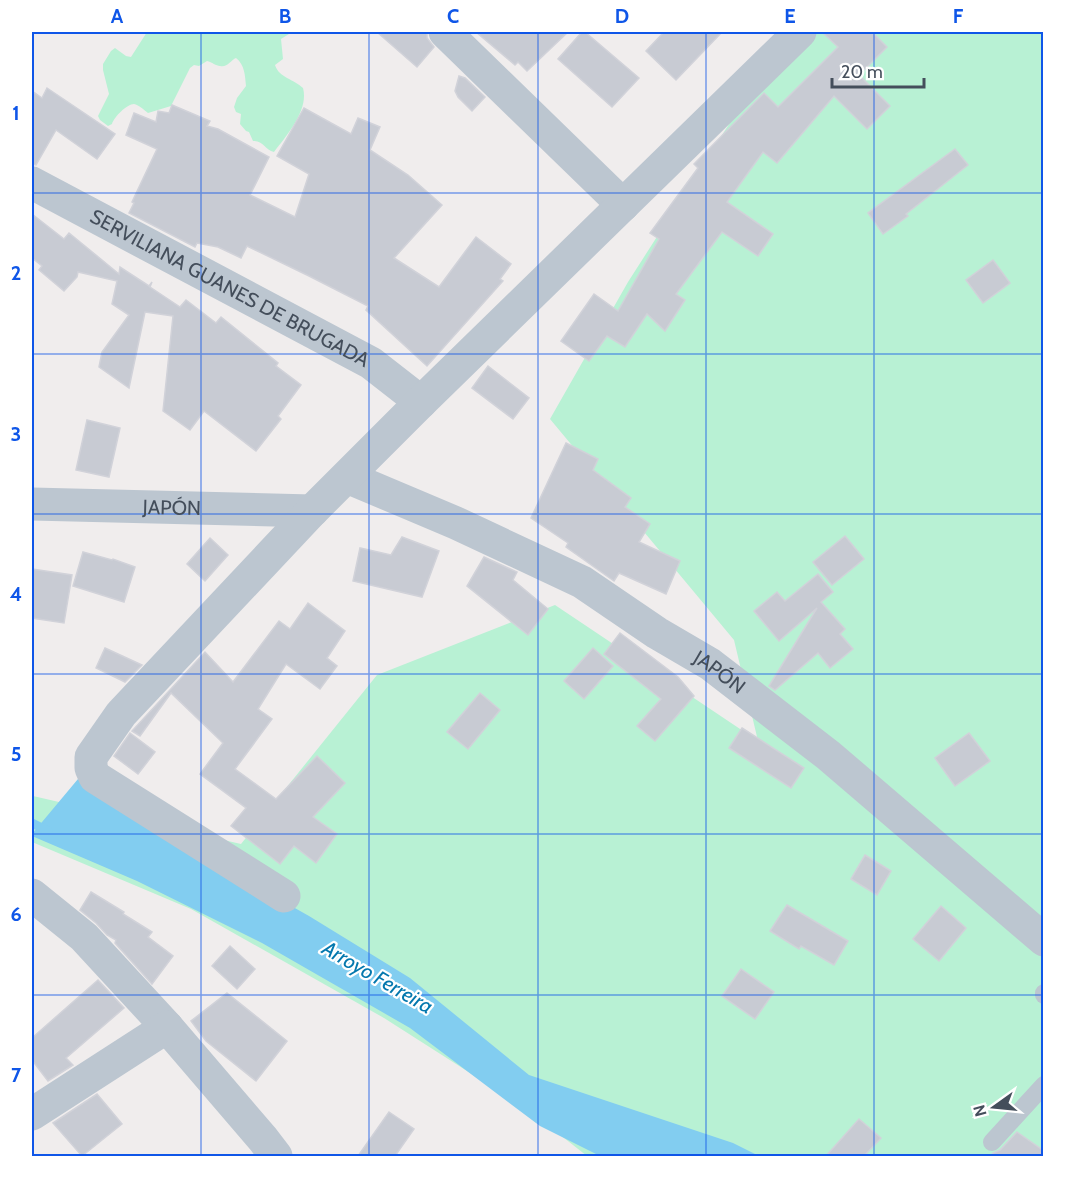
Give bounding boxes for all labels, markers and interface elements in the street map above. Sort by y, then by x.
text: A [111,4,124,28]
text: B [279,4,291,28]
text: C [447,4,459,28]
text: D [615,4,629,28]
text: E [784,4,796,28]
text: F [953,4,964,28]
scale bar [832,51,924,89]
text: 20 m [841,61,883,83]
text: 1 [12,101,20,125]
street label: SERVILIANA GUANES DE BRUGADA [86,204,374,372]
text: 2 [11,261,21,285]
text: 3 [11,422,21,446]
street label: JAPÓN [141,495,201,520]
text: 4 [10,582,22,606]
street label: JAPÓN [689,645,750,699]
text: 5 [11,742,21,766]
text: 6 [10,902,22,926]
water label: Arroyo Ferreira [317,935,438,1019]
text: 7 [11,1063,22,1087]
north arrow [964,1077,1024,1137]
text: N [969,1103,991,1119]

